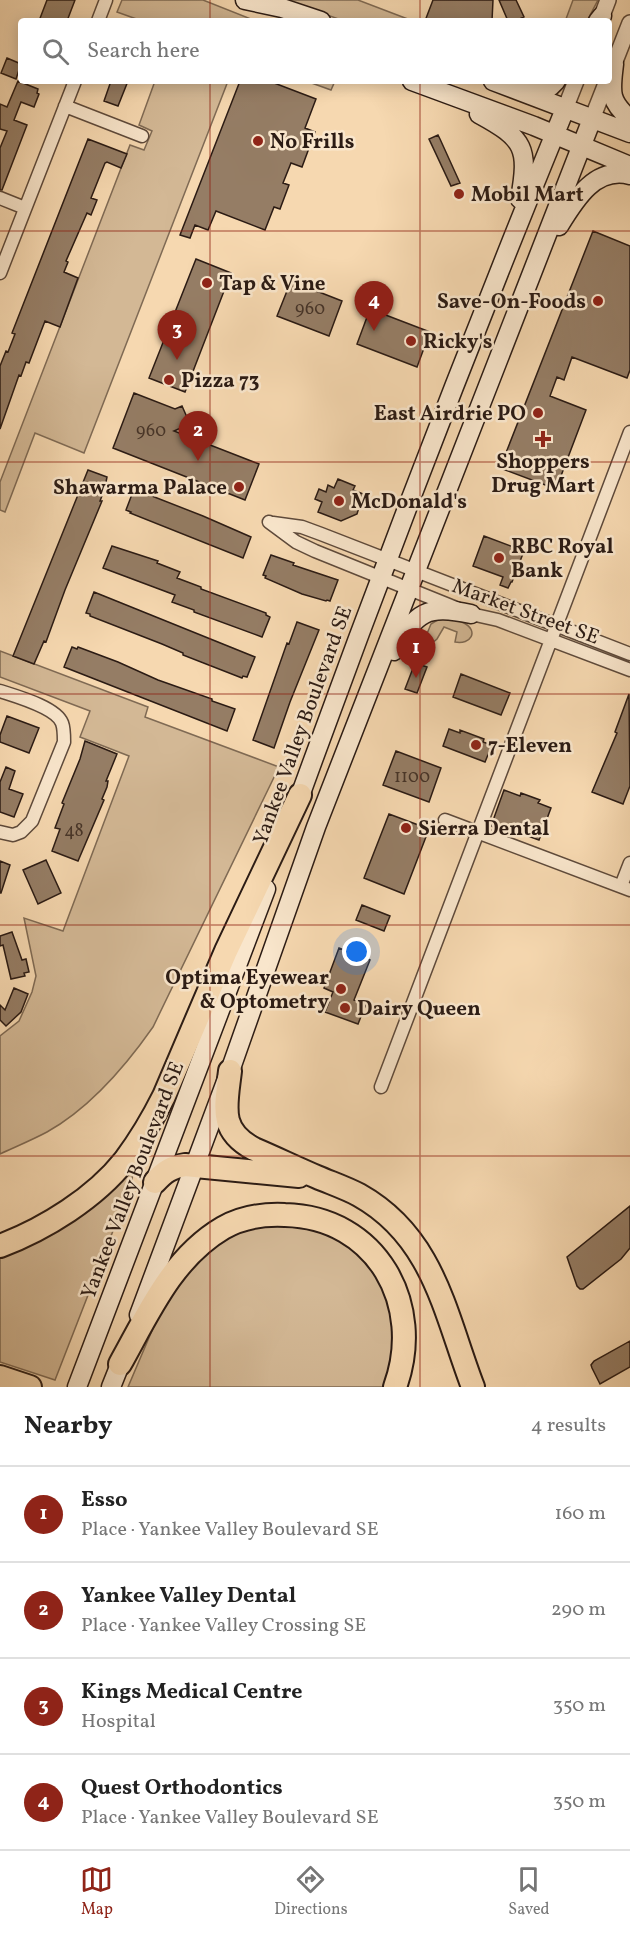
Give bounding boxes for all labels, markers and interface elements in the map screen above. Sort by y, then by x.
search box [18,18,612,84]
icon: search [39,35,72,68]
text: Search here [87,36,200,67]
place label: No Frills [270,128,354,157]
marker: No Frills [251,134,265,148]
place label: Mobil Mart [471,181,584,210]
marker: Mobil Mart [452,187,466,201]
place label: Tap & Vine [219,270,325,299]
marker: Tap & Vine [200,276,214,290]
pin: 4 [354,282,394,331]
place label: Save-On-Foods [437,288,586,317]
marker: Save-On-Foods [591,294,605,308]
house number: 960 [295,297,325,322]
pin: 3 [158,310,196,360]
place label: Ricky's [423,328,492,357]
marker: Ricky's [404,334,418,348]
place label: Pizza 73 [181,367,259,396]
marker: Pizza 73 [162,373,176,387]
place label: East Airdrie PO [374,400,526,429]
marker: East Airdrie PO [531,406,545,420]
pin: 2 [178,412,218,461]
house number: 960 [136,419,166,444]
marker: Shoppers Drug Mart [536,432,550,446]
place label: Shoppers Drug Mart [491,448,595,501]
place label: Shawarma Palace [53,474,227,503]
marker: Shawarma Palace [232,480,246,494]
place label: McDonald's [351,488,467,517]
marker: McDonald's [332,494,346,508]
place label: RBC Royal Bank [511,533,614,586]
marker: RBC Royal Bank [492,551,506,565]
street label: Market Street SE [448,572,603,653]
street label: Yankee Valley Boulevard SE [247,602,360,849]
pin: 1 [396,628,436,678]
place label: 7-Eleven [488,732,572,761]
marker: 7-Eleven [469,738,483,752]
house number: 1100 [394,765,430,790]
place label: Sierra Dental [418,815,550,844]
house number: 48 [64,819,84,844]
marker: Sierra Dental [399,821,413,835]
your location [342,937,371,966]
place label: Optima Eyewear & Optometry [165,964,329,1017]
marker: Optima Eyewear & Optometry [334,982,348,996]
place label: Dairy Queen [357,995,481,1024]
marker: Dairy Queen [338,1001,352,1015]
street label: Yankee Valley Boulevard SE [75,1058,192,1304]
text: Nearby [24,1408,113,1444]
text: 4 results [531,1412,606,1440]
text: Esso [81,1485,128,1516]
text: 1 [39,1500,48,1528]
text: 160 m [554,1500,606,1528]
text: Place · Yankee Valley Boulevard SE [81,1516,379,1544]
text: Yankee Valley Dental [81,1581,296,1612]
text: 2 [38,1596,49,1624]
text: 290 m [551,1596,606,1624]
text: Place · Yankee Valley Crossing SE [81,1612,366,1640]
text: Kings Medical Centre [81,1677,303,1708]
text: 3 [38,1692,49,1720]
text: 350 m [553,1692,606,1720]
text: Hospital [81,1708,156,1736]
text: Quest Orthodontics [81,1773,283,1804]
text: 4 [37,1788,50,1816]
text: 350 m [553,1788,606,1816]
text: Place · Yankee Valley Boulevard SE [81,1804,379,1832]
tab: Map [80,1863,113,1921]
tab: Directions [274,1863,348,1921]
tab: Saved [508,1863,550,1921]

